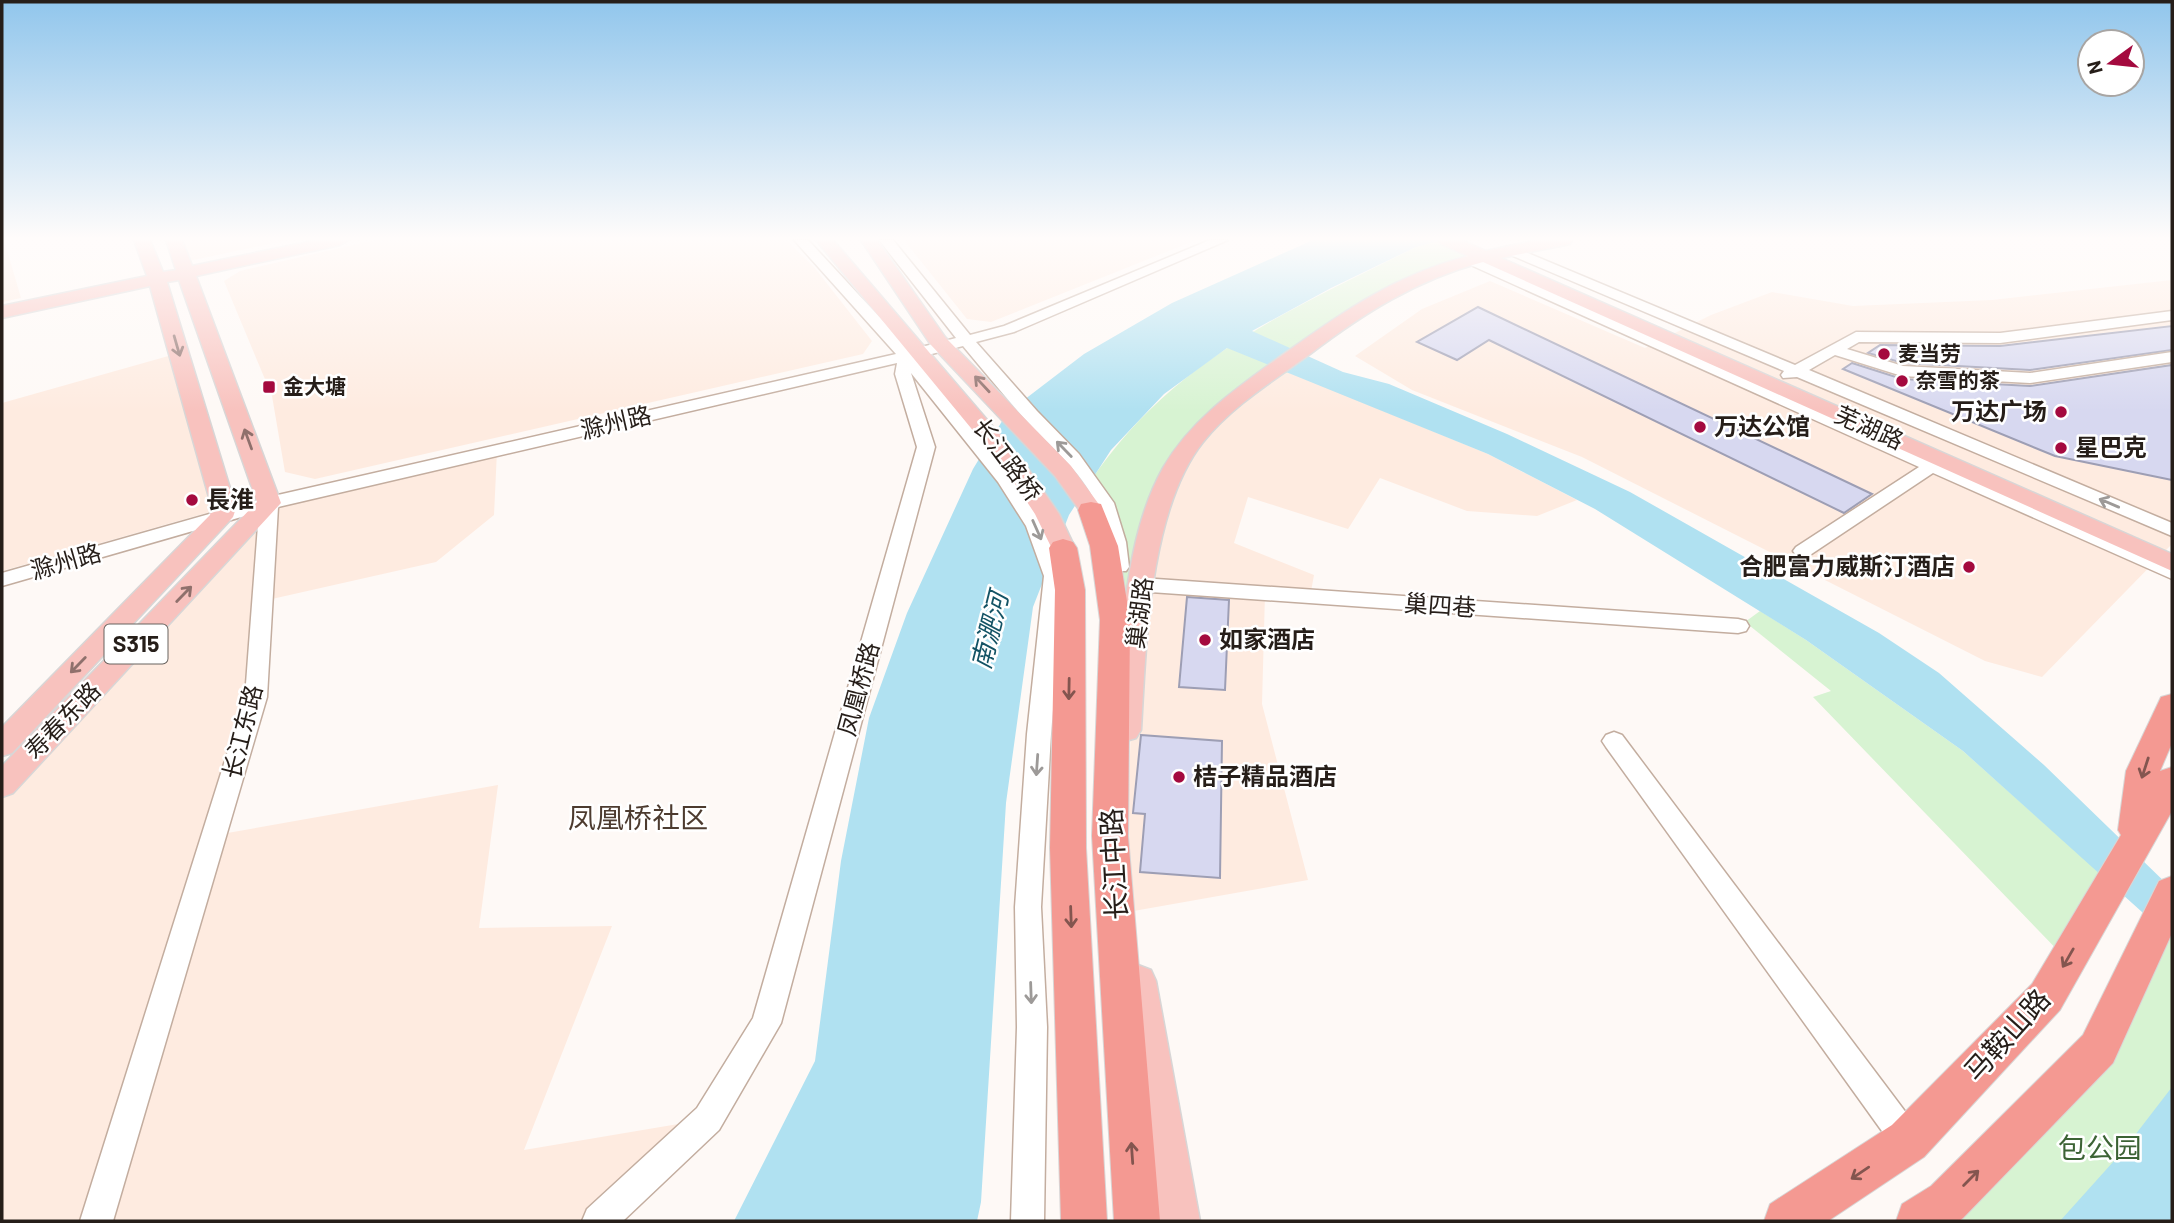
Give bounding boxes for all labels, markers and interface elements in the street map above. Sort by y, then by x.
north arrow [2076,28,2146,98]
text: N [2081,58,2107,77]
one-way arrow [172,335,185,357]
place label: 麦当劳 [1898,340,1961,365]
marker: 麦当劳 [1876,346,1892,362]
place label: 奈雪的茶 [1916,367,2000,392]
place label: 金大塘 [283,373,346,398]
marker: 奈雪的茶 [1894,373,1910,389]
one-way arrow [974,376,991,393]
marker: 金大塘 [261,379,277,395]
place label: 万达广场 [1951,396,2047,425]
street label: 滁州路 [577,399,654,444]
street label: 芜湖路 [1831,399,1908,455]
marker: 万达广场 [2053,404,2069,420]
place label: 万达公馆 [1714,411,1810,440]
street label: 长江路桥 [968,412,1049,506]
marker: 万达公馆 [1692,419,1708,435]
one-way arrow [241,428,253,450]
place label: 星巴克 [2075,432,2147,461]
marker: 星巴克 [2053,440,2069,456]
one-way arrow [1055,441,1072,458]
place label: 長淮 [206,484,254,513]
marker: 長淮 [184,492,200,508]
one-way arrow [2099,496,2121,509]
one-way arrow [1031,519,1044,540]
street label: 滁州路 [27,537,104,584]
place label: 合肥富力威斯汀酒店 [1739,551,1955,580]
marker: 合肥富力威斯汀酒店 [1961,559,1977,575]
street label: 巢湖路 [1120,575,1157,650]
water label: 南淝河 [964,584,1014,672]
one-way arrow [175,586,192,603]
street label: 巢四巷 [1403,588,1477,621]
road number: S315 [104,624,168,664]
place label: 如家酒店 [1219,624,1315,653]
marker: 如家酒店 [1197,632,1213,648]
street label: 凤凰桥路 [831,638,884,739]
one-way arrow [70,657,87,674]
street label: 寿春东路 [18,675,106,765]
one-way arrow [1063,678,1076,701]
street label: 长江东路 [216,682,267,782]
one-way arrow [1030,754,1043,776]
one-way arrow [2138,756,2151,778]
place label: 桔子精品酒店 [1193,761,1337,790]
marker: 桔子精品酒店 [1171,769,1187,785]
district label: 凤凰桥社区 [568,800,708,834]
street label: 长江中路 [1093,807,1133,921]
one-way arrow [1064,905,1077,928]
one-way arrow [2061,948,2075,968]
one-way arrow [1024,981,1038,1004]
street label: 马鞍山路 [1956,981,2056,1087]
park label: 包公园 [2058,1130,2142,1164]
one-way arrow [1125,1142,1138,1165]
one-way arrow [1851,1165,1870,1180]
one-way arrow [1963,1169,1980,1186]

